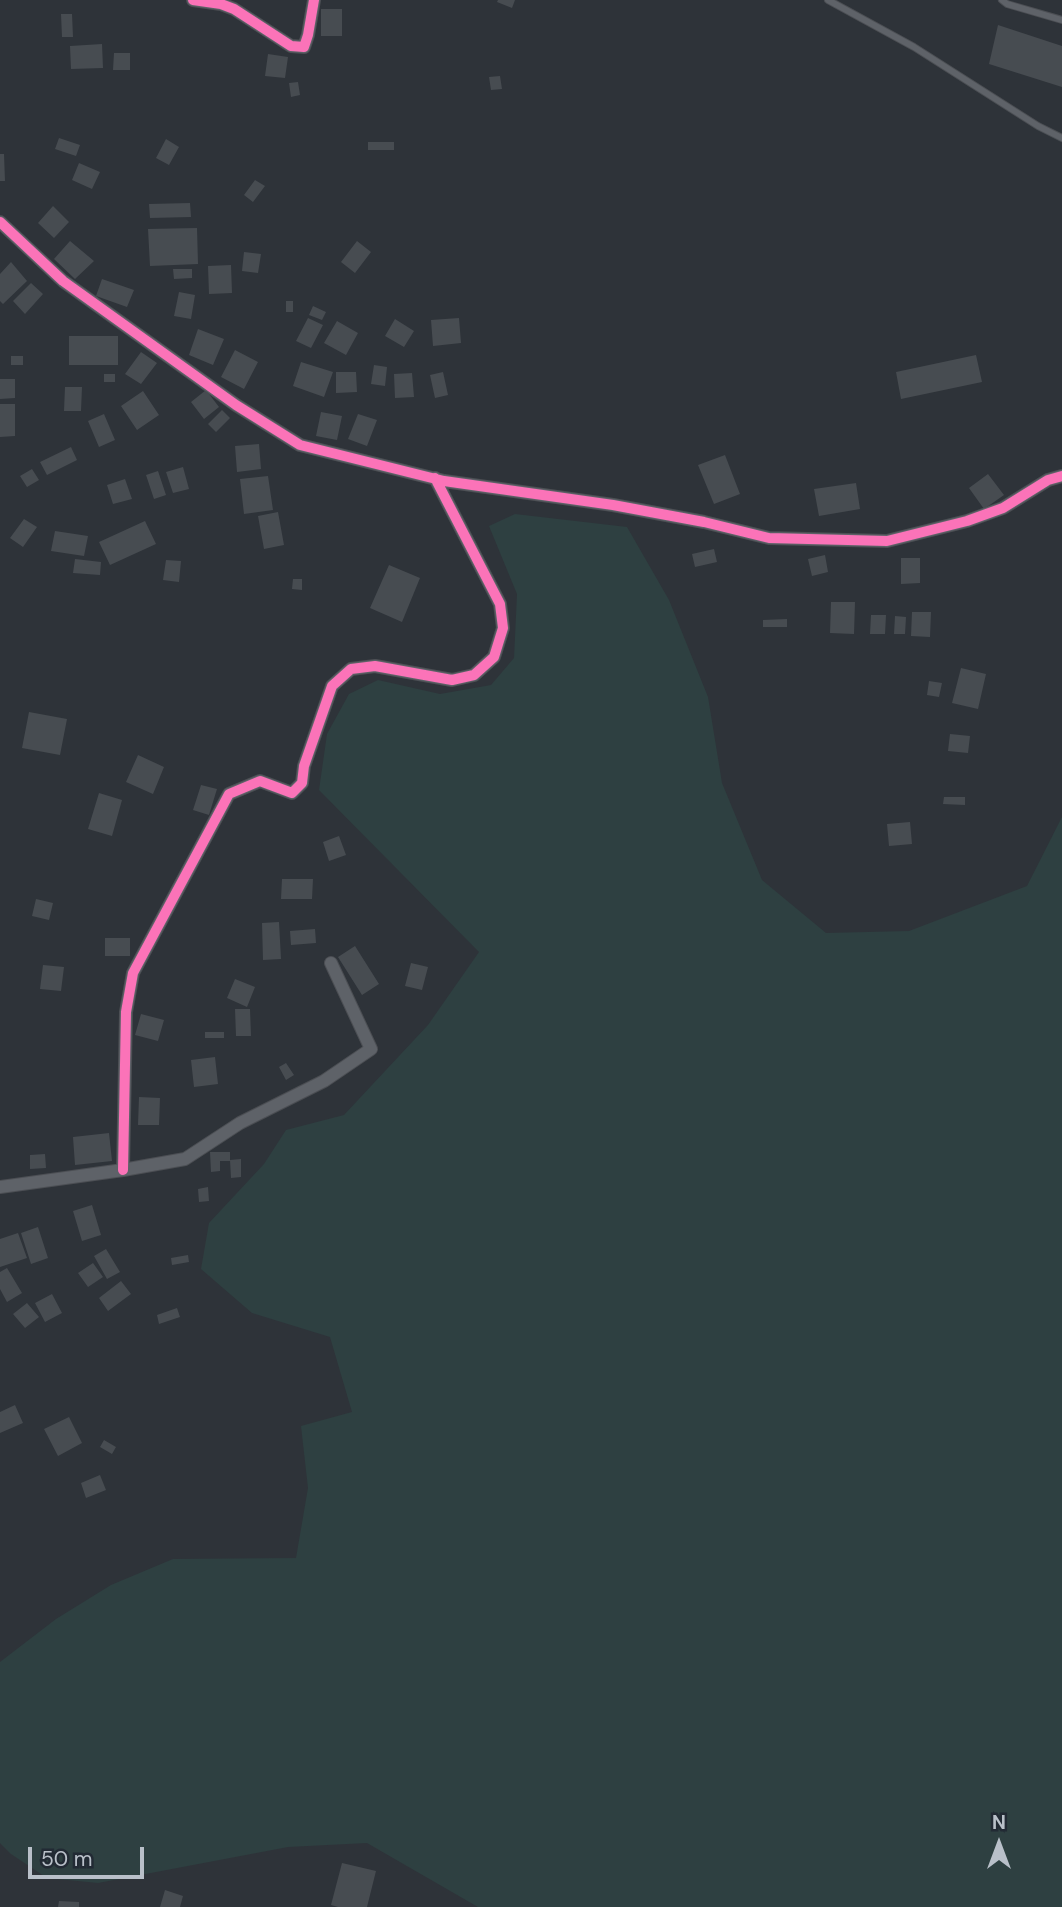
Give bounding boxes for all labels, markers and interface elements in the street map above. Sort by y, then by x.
north arrow [964,1809,1034,1879]
text: N [992,1810,1006,1835]
scale bar [32,1834,147,1878]
text: 50 m [41,1845,92,1873]

